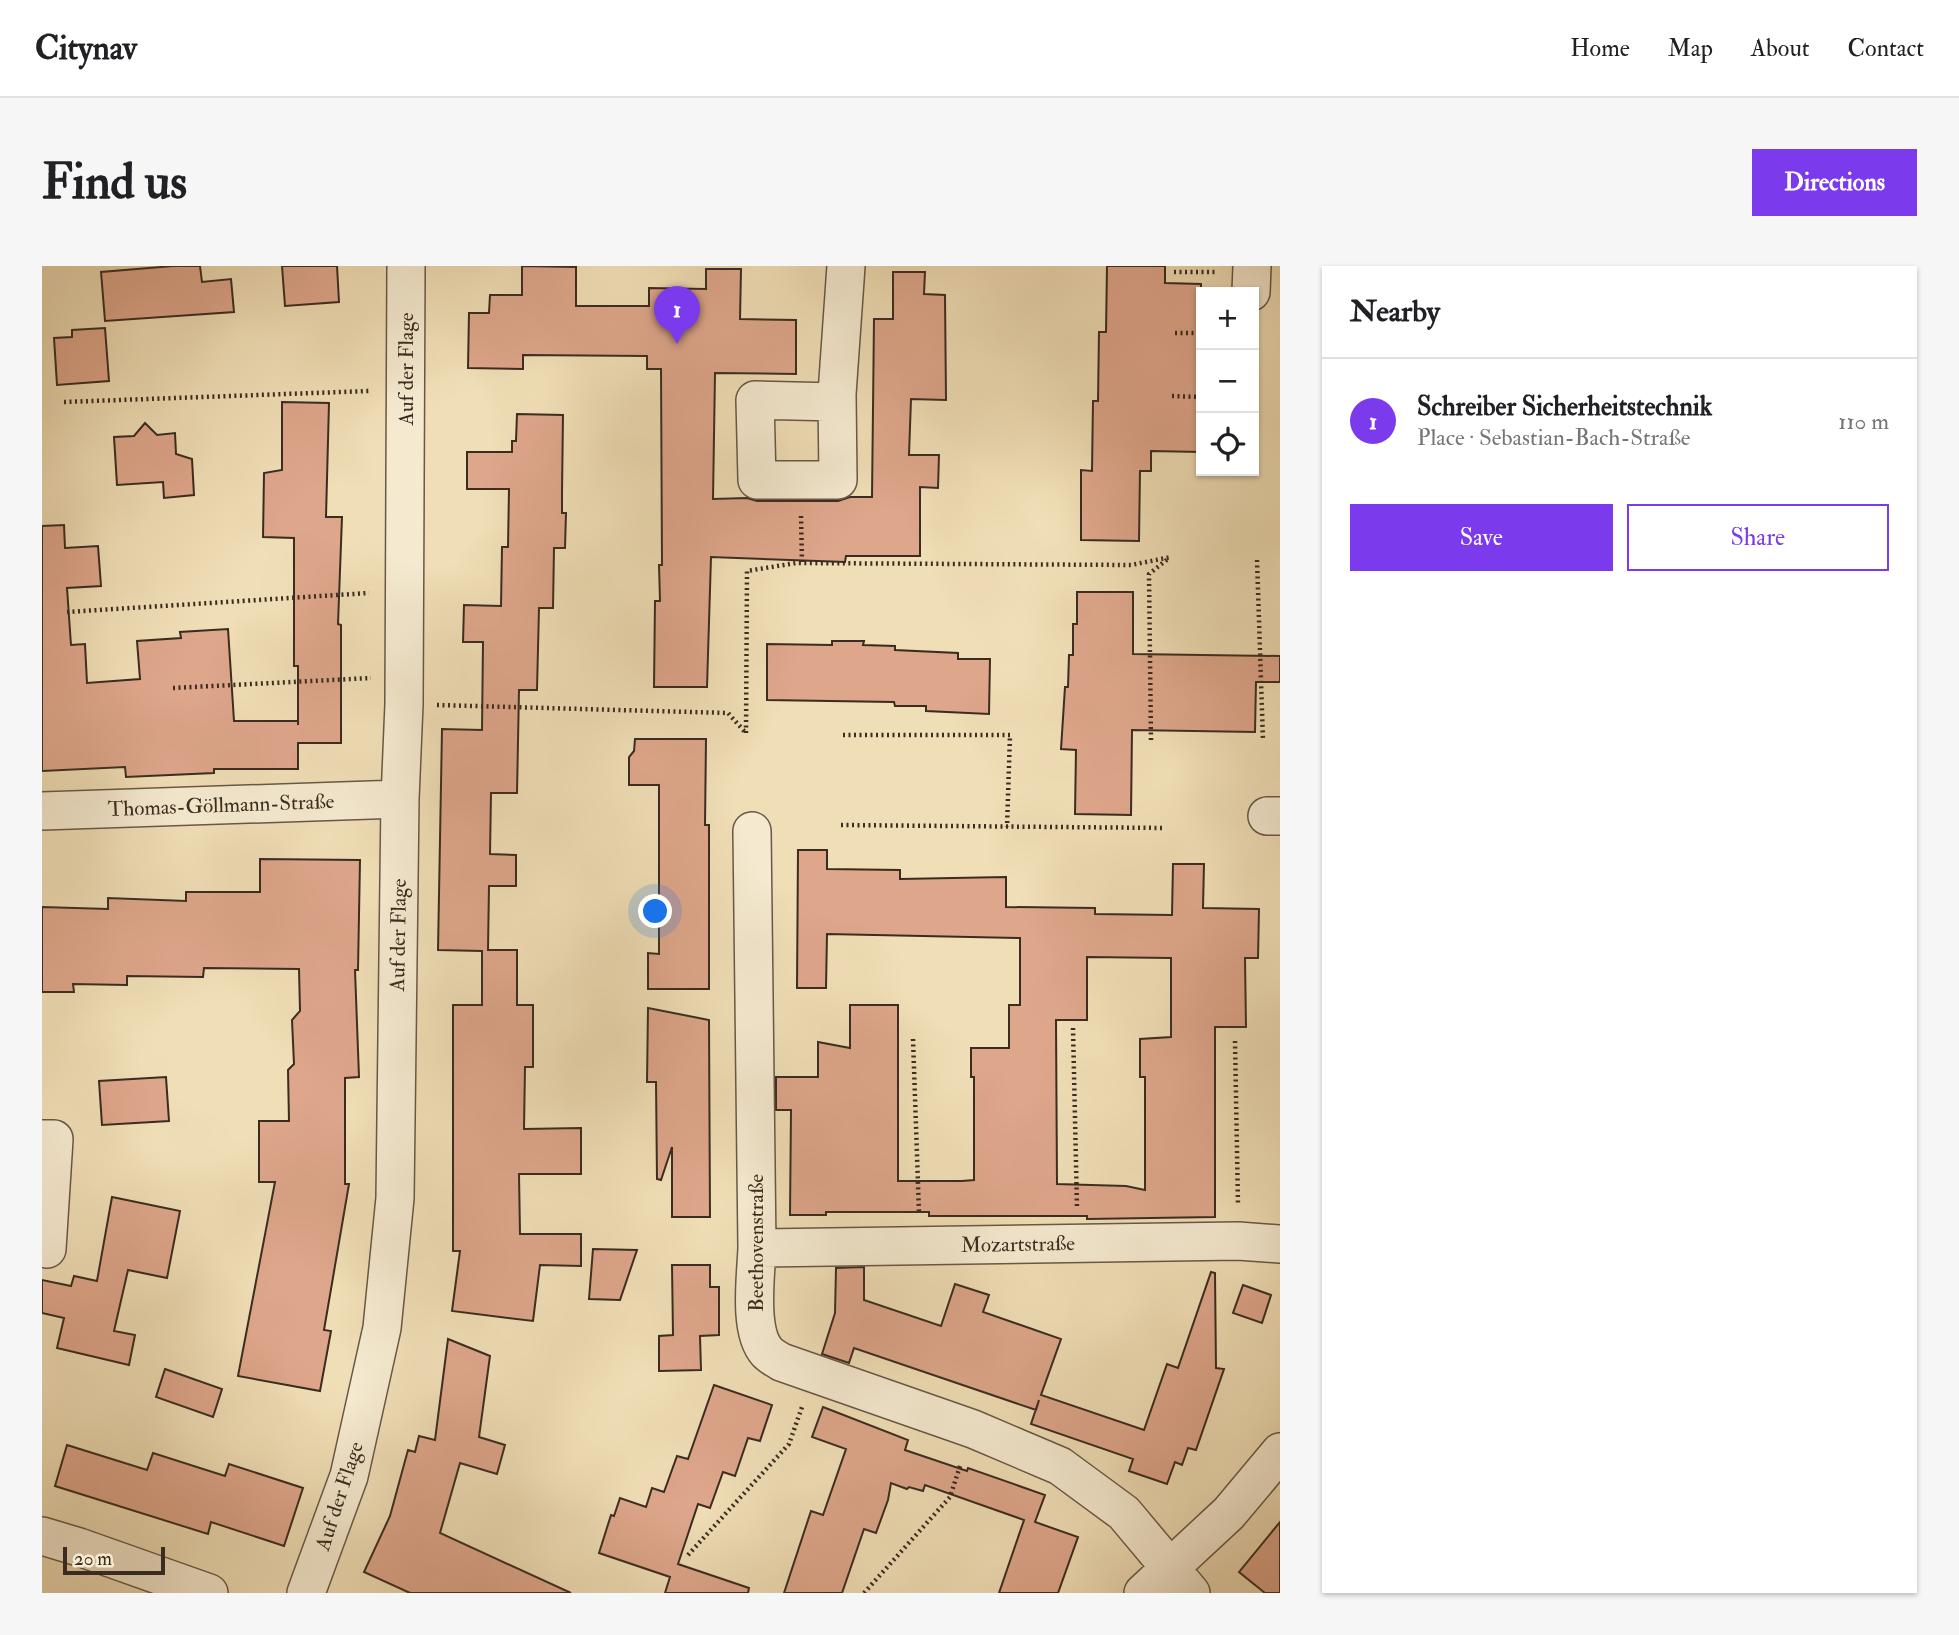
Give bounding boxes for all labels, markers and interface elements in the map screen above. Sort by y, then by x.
text: Citynav [35,28,137,69]
text: Home [1570,33,1630,64]
text: Map [1668,33,1713,64]
text: About [1751,33,1810,64]
text: Contact [1848,33,1924,64]
button: Directions [1752,149,1917,216]
text: Find us [42,152,187,213]
pin: 1 [654,286,700,344]
map controls [1196,287,1259,476]
button: + [1196,287,1259,350]
text: Nearby [1350,293,1440,330]
street label: Auf der Flage [393,312,420,427]
button: − [1196,350,1259,413]
text: Schreiber Sicherheitstechnik [1417,391,1712,423]
text: 1 [1369,407,1377,436]
text: 110 m [1838,407,1889,436]
button: locate [1196,413,1259,476]
text: Place · Sebastian-Bach-Straße [1417,423,1690,452]
button: Save [1350,504,1613,571]
button: Share [1627,504,1889,571]
street label: Thomas-Göllmann-Straße [107,788,335,823]
street label: Auf der Flage [384,878,413,993]
your location [638,894,672,928]
street label: Beethovenstraße [743,1174,770,1312]
street label: Mozartstraße [961,1230,1075,1259]
street label: Auf der Flage [309,1438,370,1555]
scale bar [63,1544,164,1576]
text: 20 m [74,1547,112,1571]

